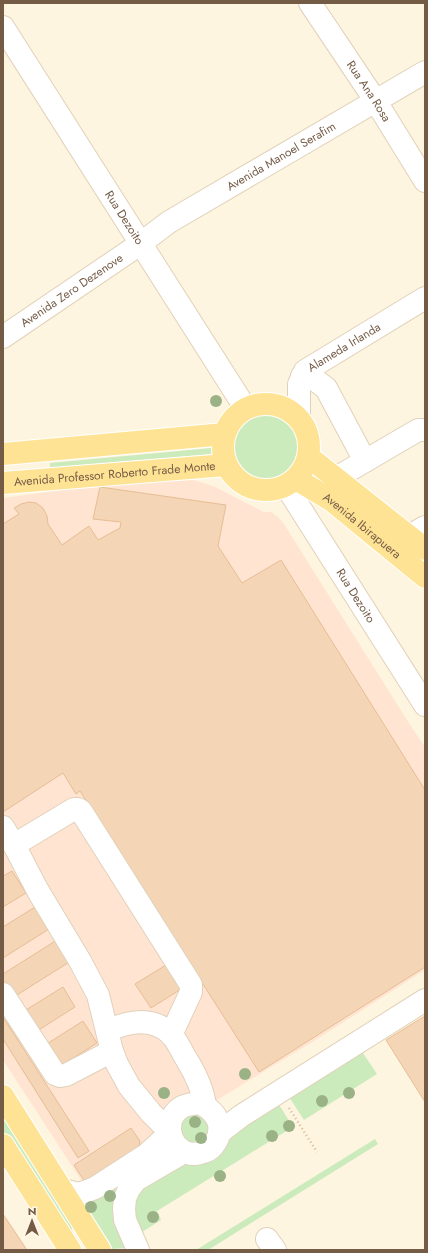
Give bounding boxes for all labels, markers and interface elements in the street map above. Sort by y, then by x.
street label: Rua Ana Rosa [342,57,395,126]
street label: Avenida Manoel Serafim [223,117,339,195]
street label: Rua Dezoito [100,187,149,249]
street label: Avenida Zero Dezenove [17,249,127,332]
street label: Alameda Irlanda [304,318,384,376]
street label: Avenida Professor Roberto Frade Monte [13,457,216,491]
street label: Avenida Ibirapuera [320,488,405,563]
street label: Rua Dezoito [332,565,380,627]
north arrow [12,1201,52,1241]
text: N [28,1203,36,1219]

